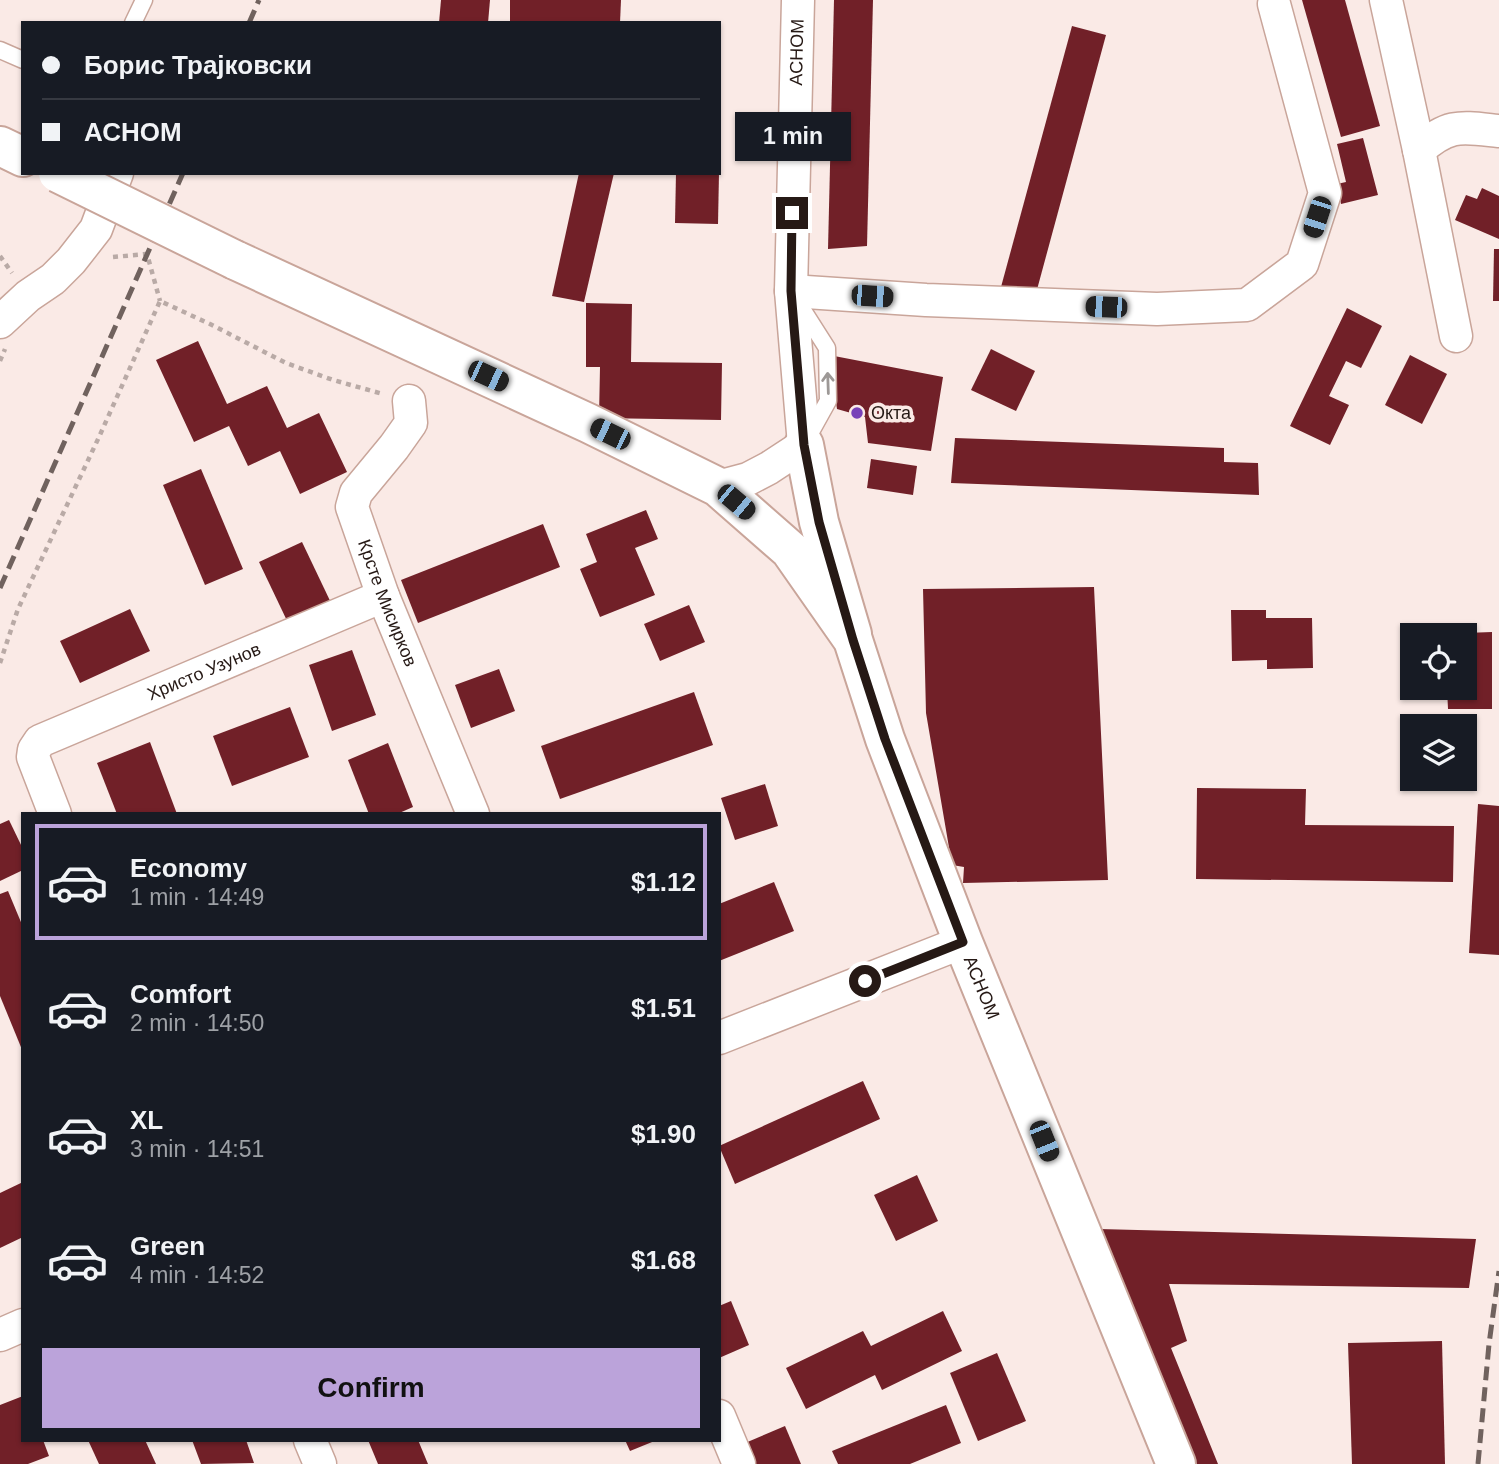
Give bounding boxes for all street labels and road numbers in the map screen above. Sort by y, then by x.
street label: АСНОМ [786,19,808,86]
street label: Крсте Мисирков [354,537,421,669]
street label: Христо Узунов [144,639,264,704]
street label: АСНОМ [960,953,1003,1022]

